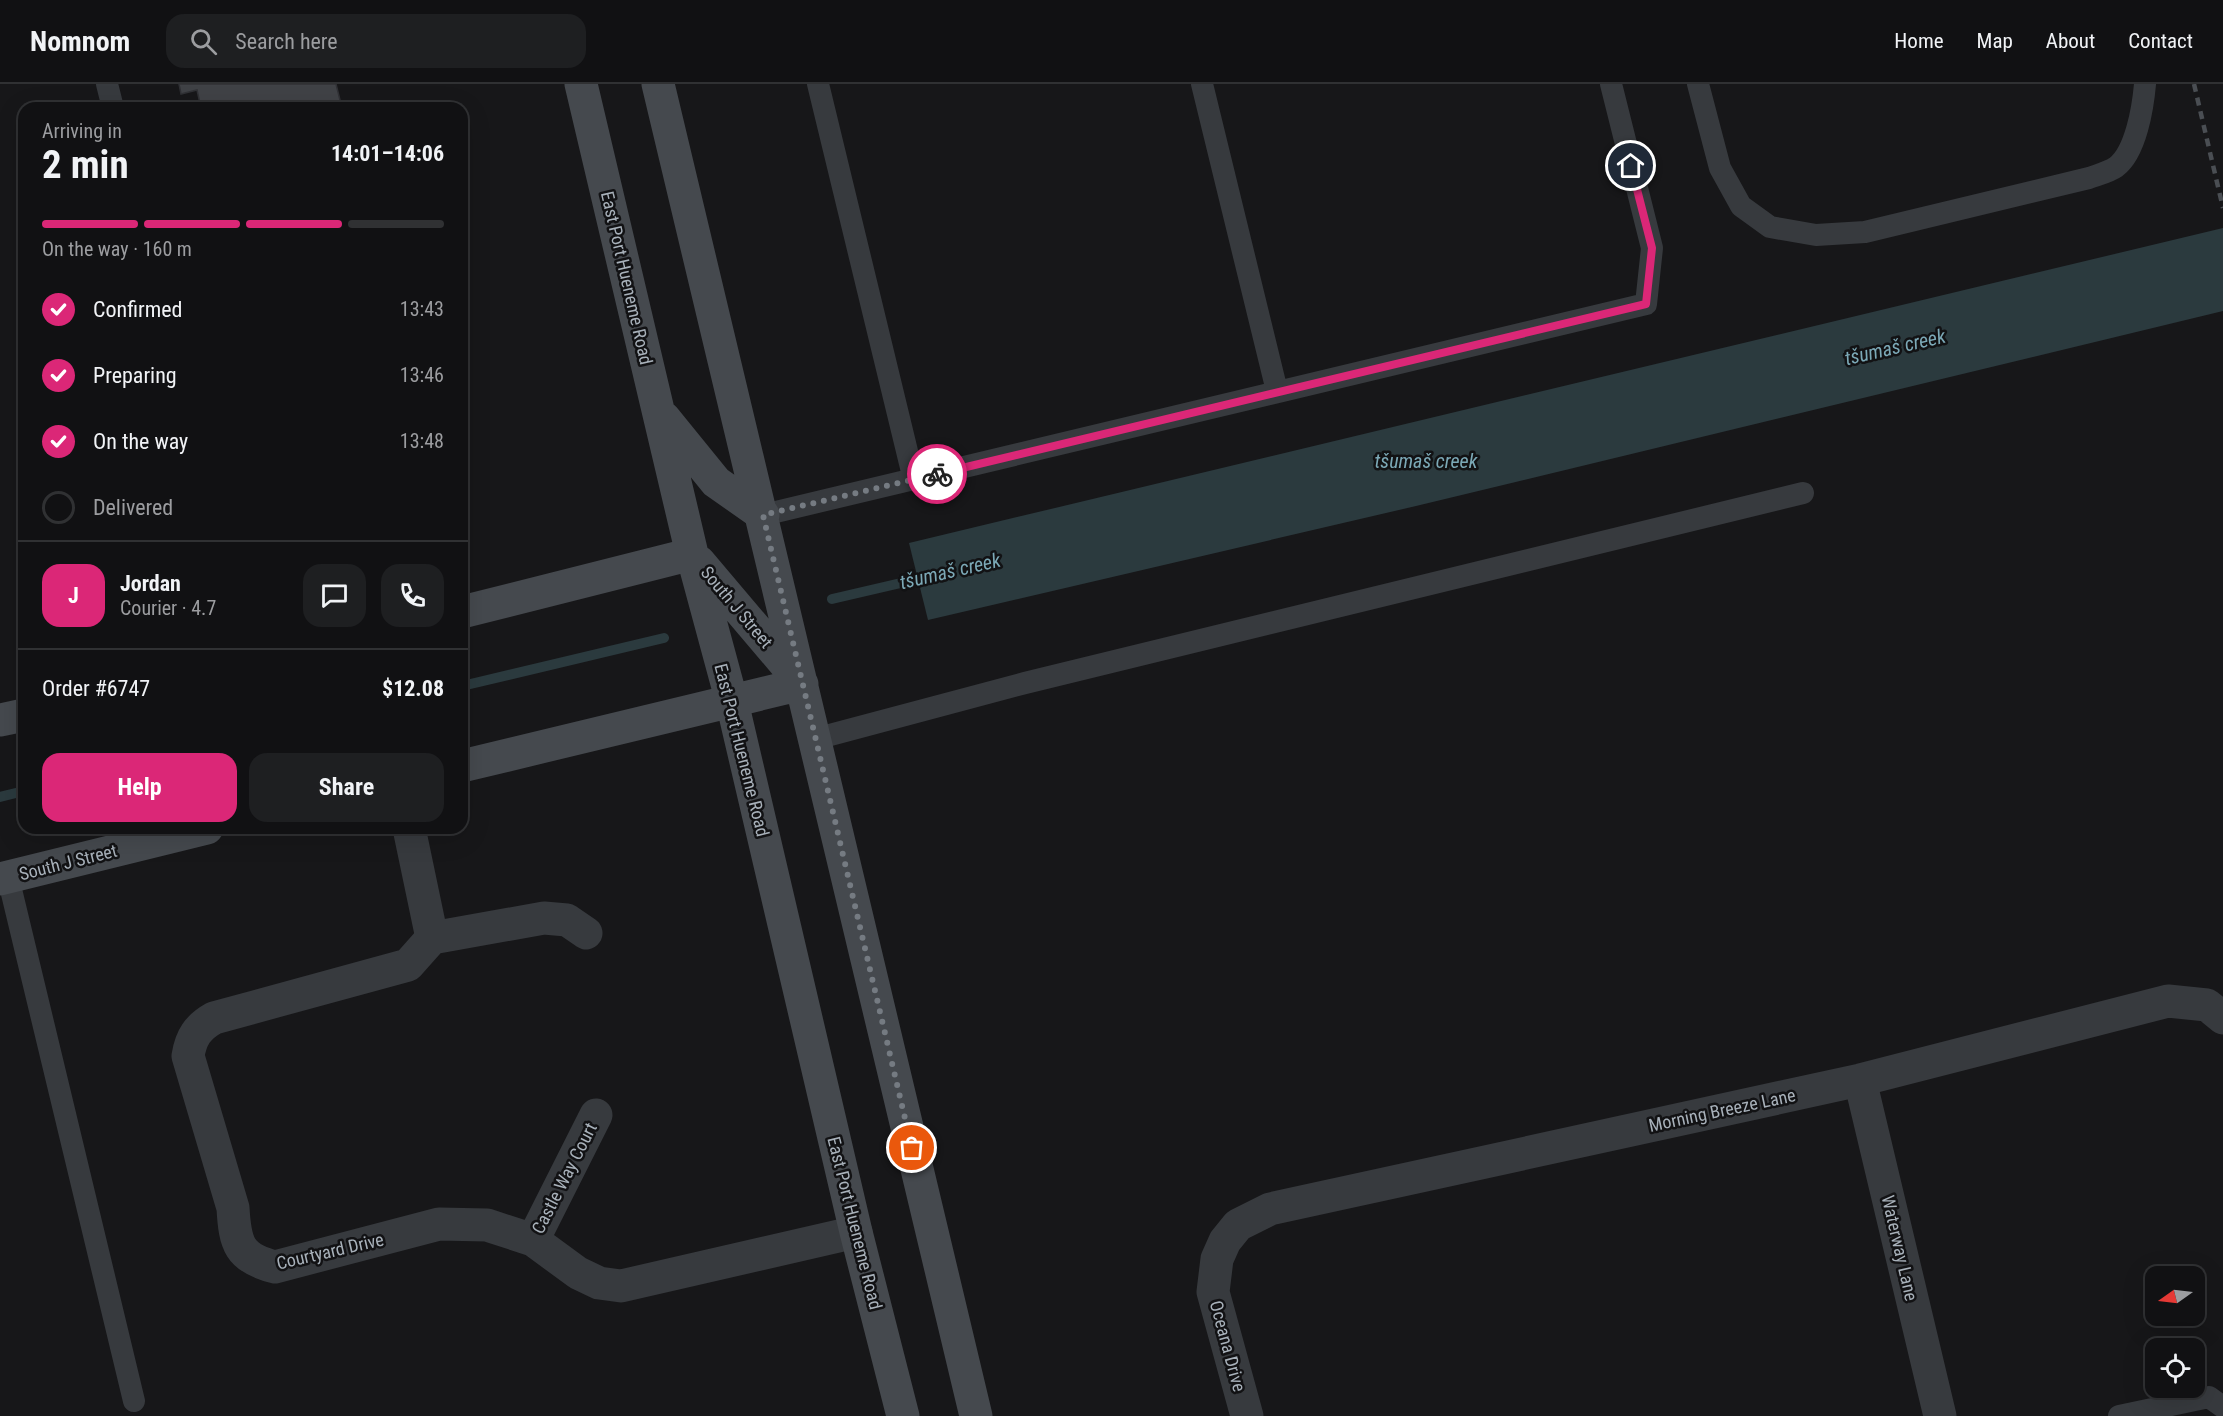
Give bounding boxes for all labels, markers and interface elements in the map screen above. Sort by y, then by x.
search box [166,14,586,68]
text: Nomnom [30,25,130,58]
icon: search [187,25,220,58]
text: Search here [235,29,338,54]
text: Home [1894,29,1944,53]
text: Map [1977,29,2013,53]
text: About [2046,29,2095,53]
text: Contact [2128,29,2193,53]
text: Arriving in [42,119,122,143]
pin [1605,140,1656,191]
text: 14:01–14:06 [331,141,444,166]
text: 2 min [42,142,129,188]
icon: home [1614,149,1647,182]
street label: East Port Hueneme Road [597,189,657,367]
text: On the way · 160 m [42,237,192,261]
icon: check [42,293,75,326]
text: Confirmed [93,297,182,322]
text: 13:43 [400,297,444,321]
water label: tšumaš creek [1842,323,1949,370]
icon: check [42,359,75,392]
text: Preparing [93,363,177,388]
text: 13:46 [400,363,444,387]
icon: check [42,425,75,458]
text: On the way [93,429,188,454]
text: 13:48 [400,429,444,453]
courier [907,444,967,504]
water label: tšumaš creek [1375,449,1479,473]
icon: bike [921,458,954,491]
text: Delivered [93,495,173,520]
water label: tšumaš creek [897,547,1004,594]
street label: South J Street [697,562,777,652]
button: chat [303,564,366,627]
button: phone [381,564,444,627]
text: Jordan [120,571,181,596]
text: J [68,583,79,608]
text: Courier · 4.7 [120,596,216,620]
street label: East Port Hueneme Road [710,661,774,839]
text: Order #6747 [42,676,150,701]
text: $12.08 [382,676,444,701]
button: Help [42,753,237,822]
button: Share [249,753,444,822]
street label: South J Street [17,840,119,884]
street label: Morning Breeze Lane [1647,1084,1797,1136]
street label: Castle Way Court [527,1119,601,1237]
pin [886,1122,937,1173]
icon: bag [895,1131,928,1164]
street label: East Port Hueneme Road [823,1134,887,1312]
street label: Waterway Lane [1878,1193,1922,1303]
street label: Courtyard Drive [274,1228,386,1274]
north arrow [2145,1266,2205,1326]
map controls [2145,1266,2205,1398]
street label: Oceana Drive [1206,1298,1250,1394]
button: locate [2145,1338,2205,1398]

